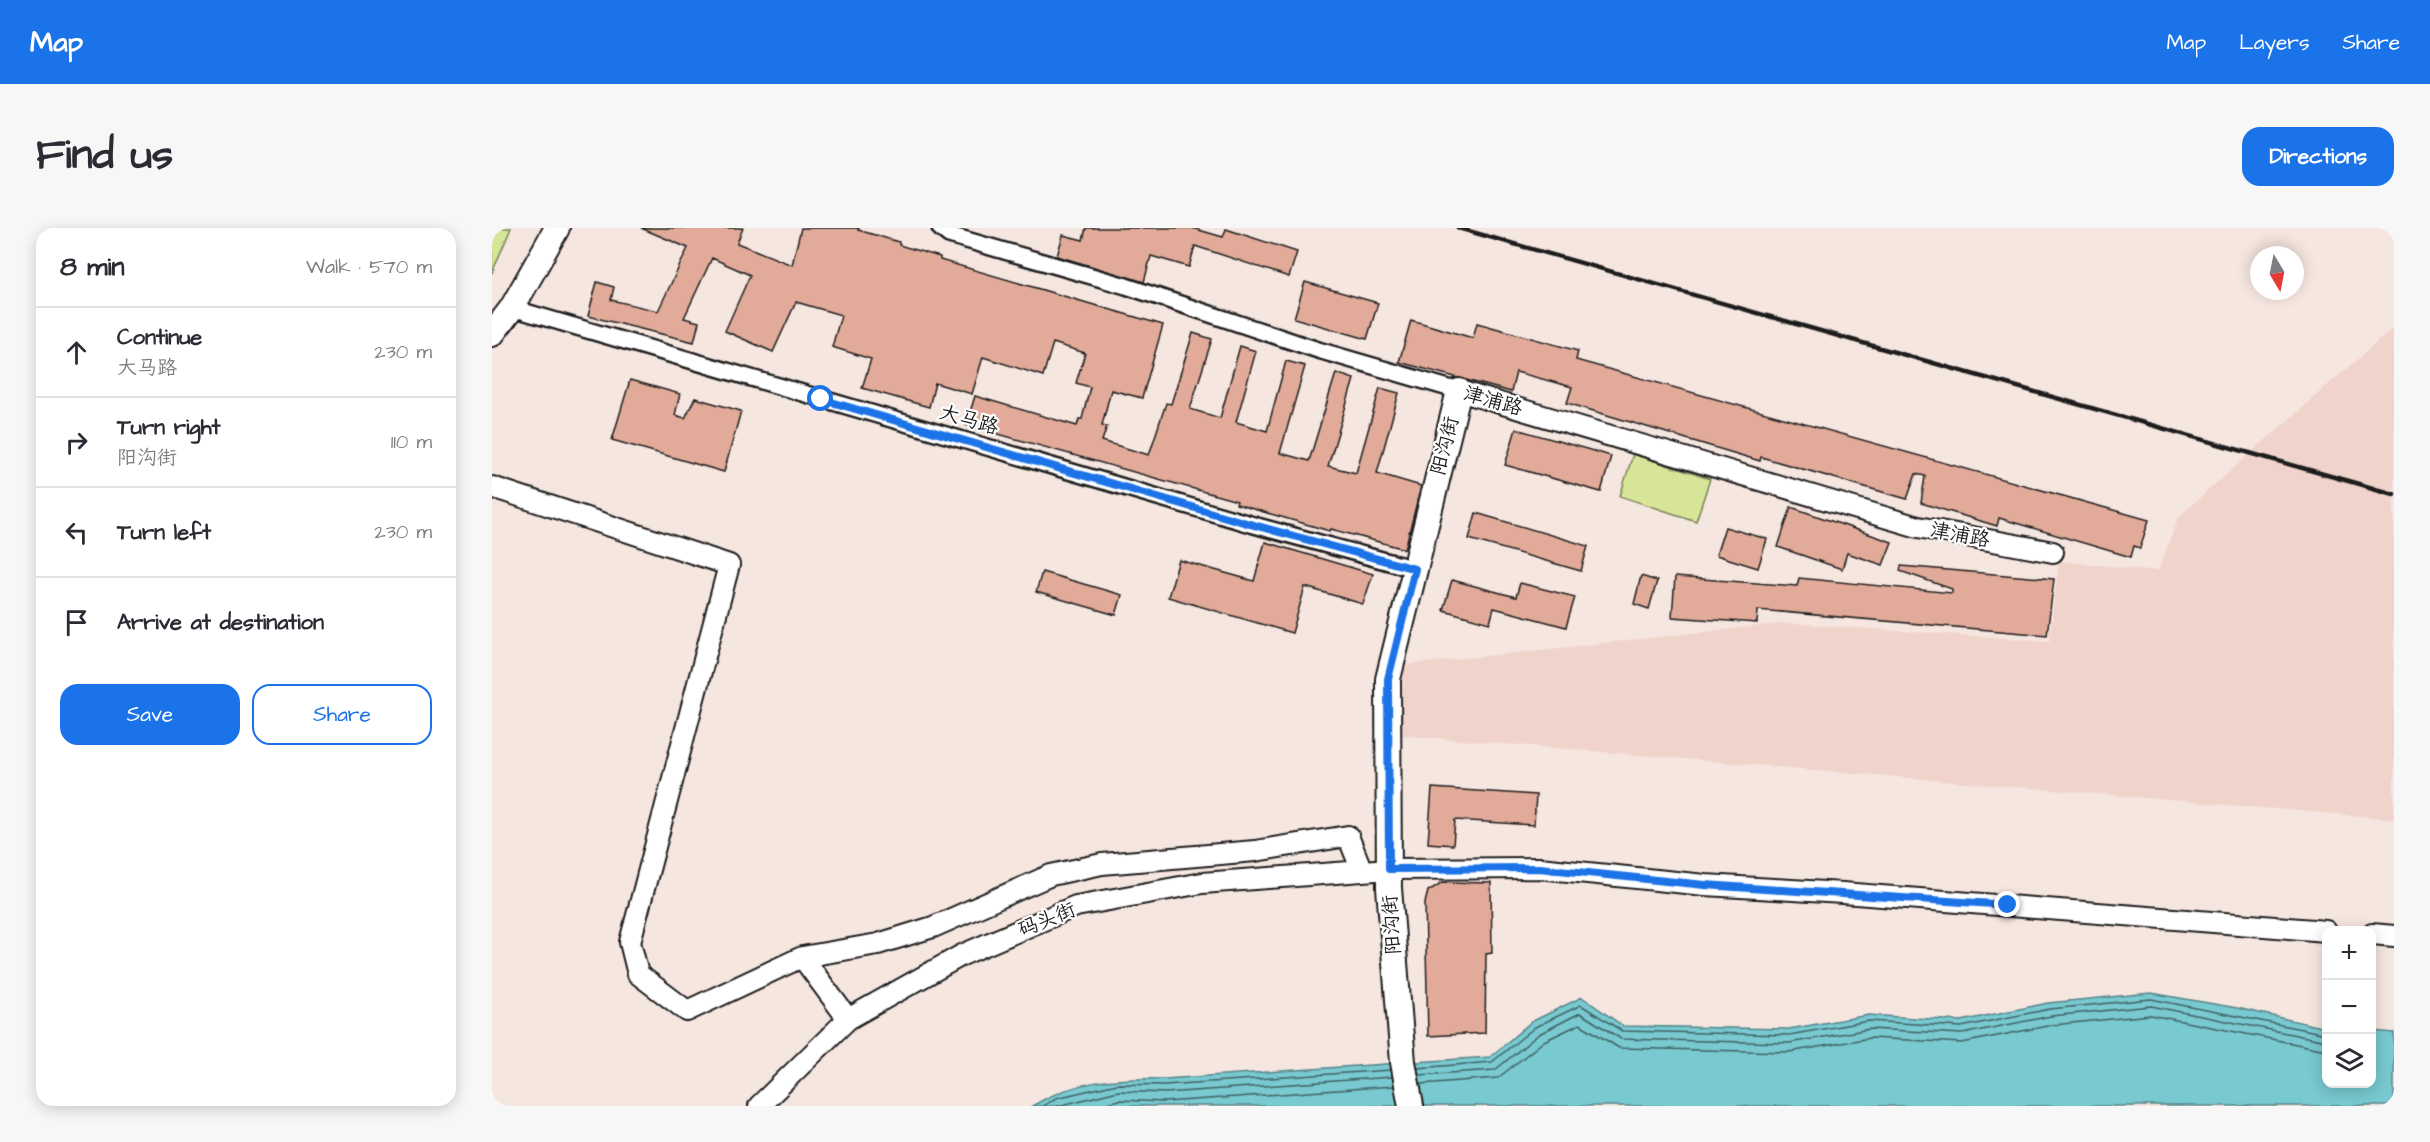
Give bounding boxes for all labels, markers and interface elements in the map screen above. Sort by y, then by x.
text: Map [30,23,83,62]
text: Map [2166,28,2206,57]
text: Layers [2239,28,2309,57]
text: Share [2342,28,2400,57]
text: Find us [36,127,173,185]
button: Directions [2242,127,2394,186]
north arrow [2250,246,2304,300]
text: 8 min [60,249,124,285]
text: Walk · 570 m [306,253,432,281]
text: Continue [117,322,202,353]
icon: ahead [60,336,93,369]
text: 230 m [374,338,432,366]
text: 大马路 [117,354,177,382]
street label: 津浦路 [1460,379,1527,423]
route start [807,385,833,411]
street label: 大马路 [936,398,1003,442]
text: Turn right [117,412,220,443]
street label: 阳沟街 [1424,414,1466,478]
icon: right [60,426,93,459]
text: 110 m [391,428,432,456]
text: 阳沟街 [117,444,177,472]
icon: left [60,516,93,549]
street label: 津浦路 [1928,516,1993,555]
text: Turn left [117,517,211,548]
text: 230 m [374,518,432,546]
icon: arrive [60,606,93,639]
text: Arrive at destination [117,607,324,638]
button: Save [60,684,240,745]
button: Share [252,684,432,745]
route end [1994,891,2020,917]
street label: 阳沟街 [1376,894,1408,956]
street label: 码头街 [1014,896,1080,944]
map controls [2322,926,2376,1088]
button: + [2322,926,2376,980]
button: − [2322,980,2376,1034]
button: layers [2322,1034,2376,1088]

